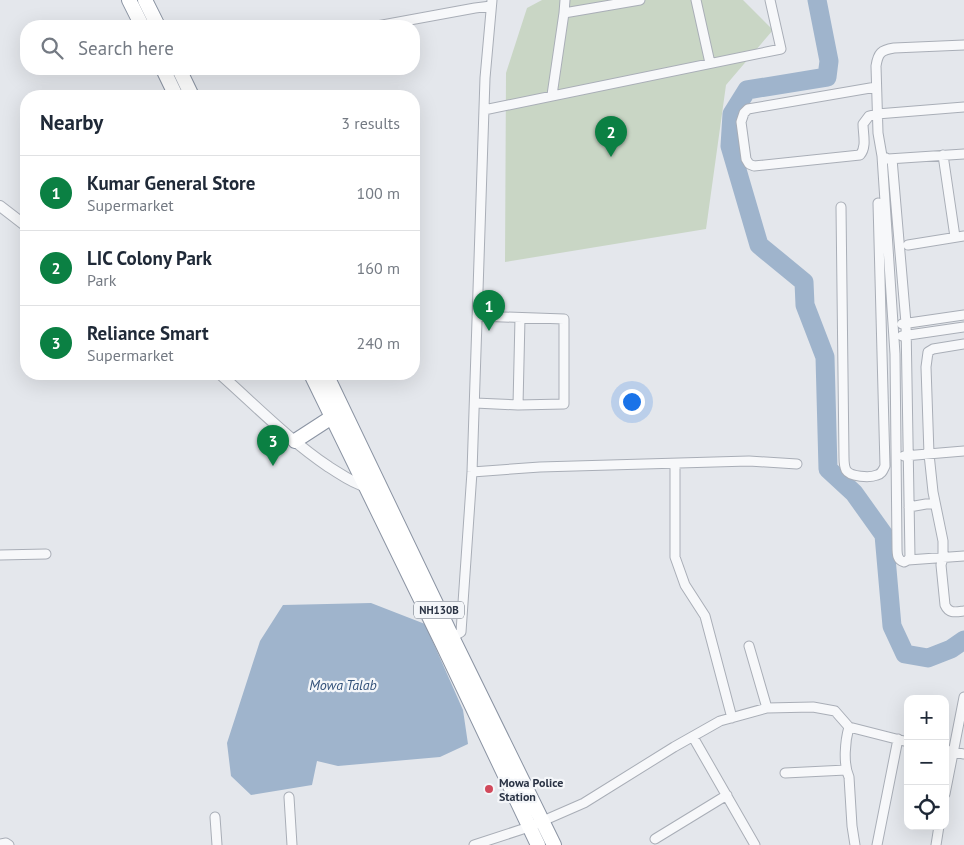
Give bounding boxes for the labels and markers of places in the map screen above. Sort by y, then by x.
pin: 2 [595,116,627,157]
pin: 1 [473,290,505,331]
pin: 3 [257,425,289,466]
place label: Mowa Police Station [499,775,563,804]
marker: Mowa Police Station [483,783,495,795]

